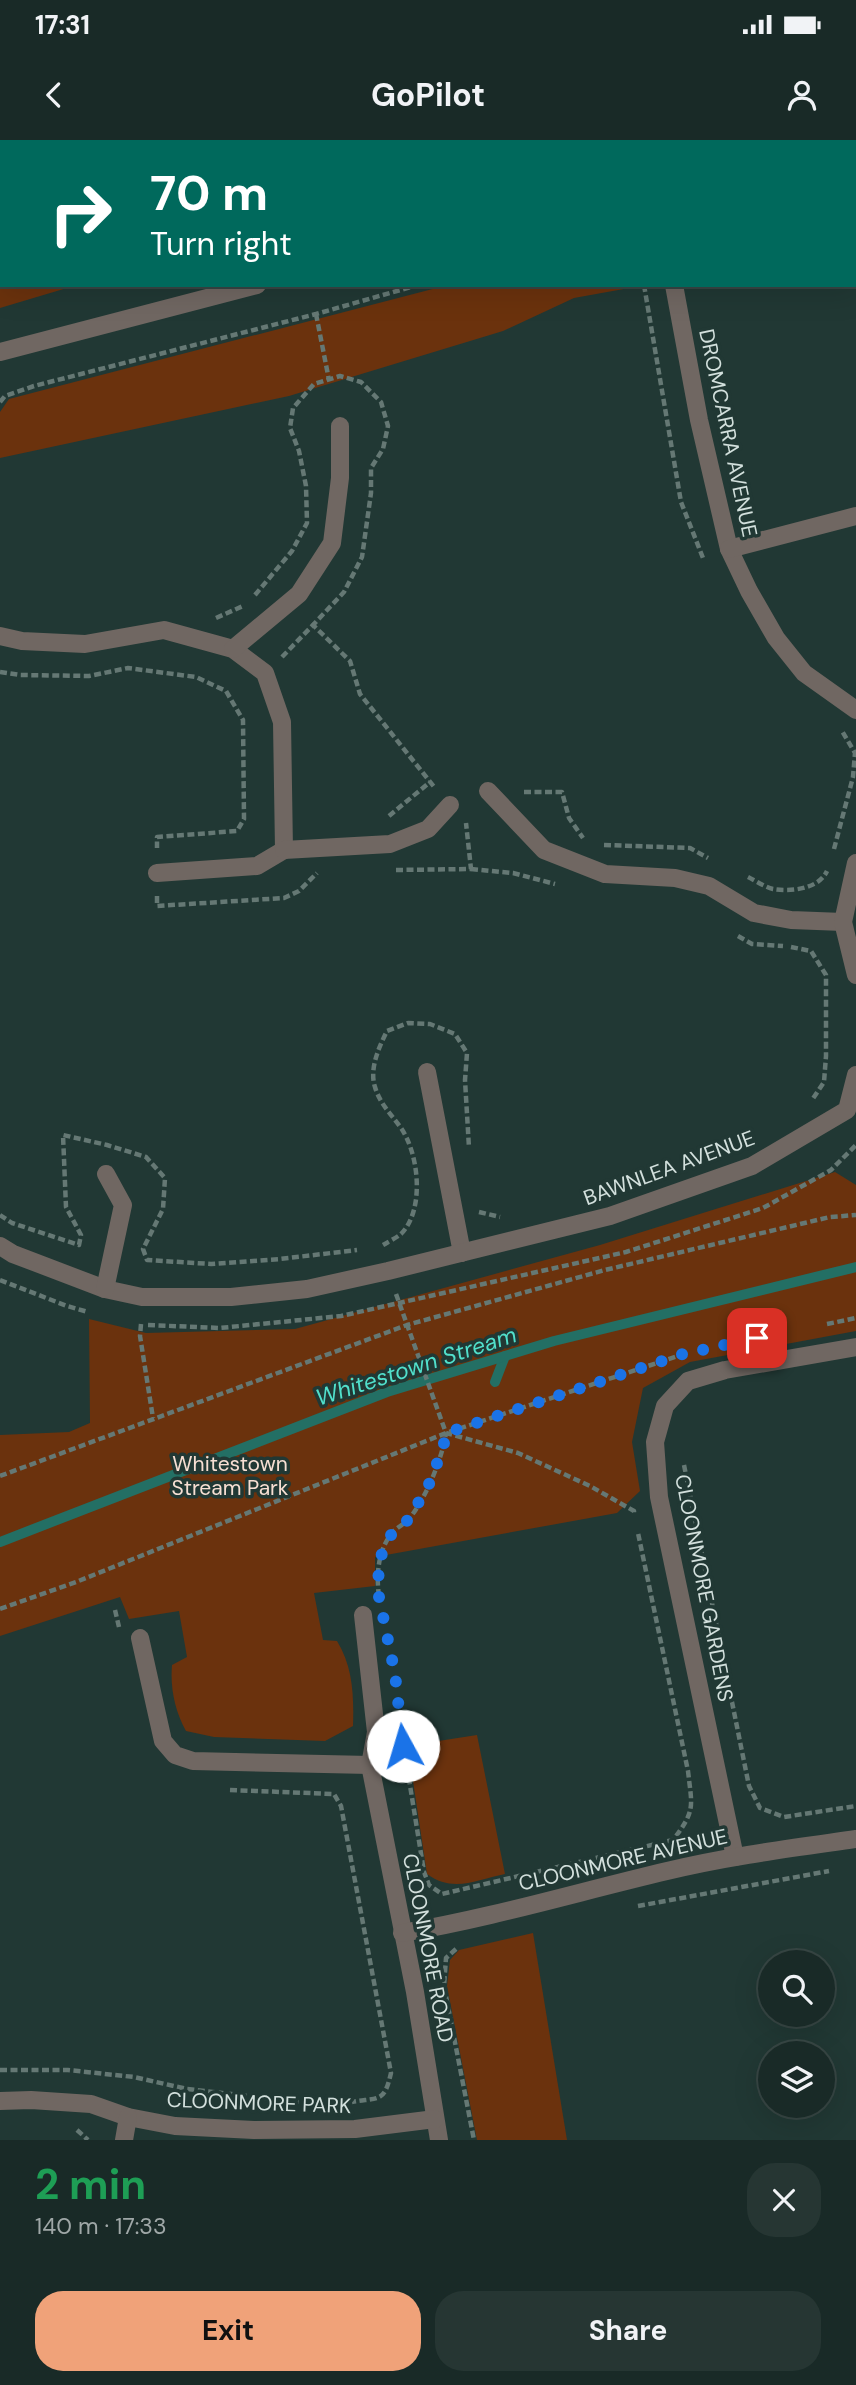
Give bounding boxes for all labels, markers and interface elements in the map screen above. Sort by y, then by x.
text: 17:31 [35,8,90,42]
text: GoPilot [371,74,485,116]
icon: back [35,76,73,114]
icon: person [783,76,821,114]
text: 70 m [150,161,268,225]
icon: right [35,168,126,259]
text: Turn right [150,223,292,265]
street label: DROMCARRA AVENUE [692,326,764,540]
street label: BAWNLEA AVENUE [580,1124,758,1212]
pin [727,1308,787,1368]
water label: Whitestown Stream [312,1319,520,1413]
icon: arrive [738,1319,776,1357]
park label: Whitestown Stream Park [172,1450,289,1502]
street label: CLOONMORE GARDENS [668,1472,740,1704]
position arrow [366,1709,440,1783]
street label: CLOONMORE AVENUE [516,1822,730,1898]
street label: CLOONMORE ROAD [396,1851,460,2045]
map controls [758,1950,835,2118]
button: search [758,1950,835,2027]
button: layers [758,2041,835,2118]
street label: CLOONMORE PARK [166,2086,352,2120]
text: 2 min [35,2157,146,2212]
button: close [747,2163,821,2237]
text: 140 m · 17:33 [35,2211,167,2241]
button: Exit [35,2291,421,2371]
button: Share [435,2291,821,2371]

